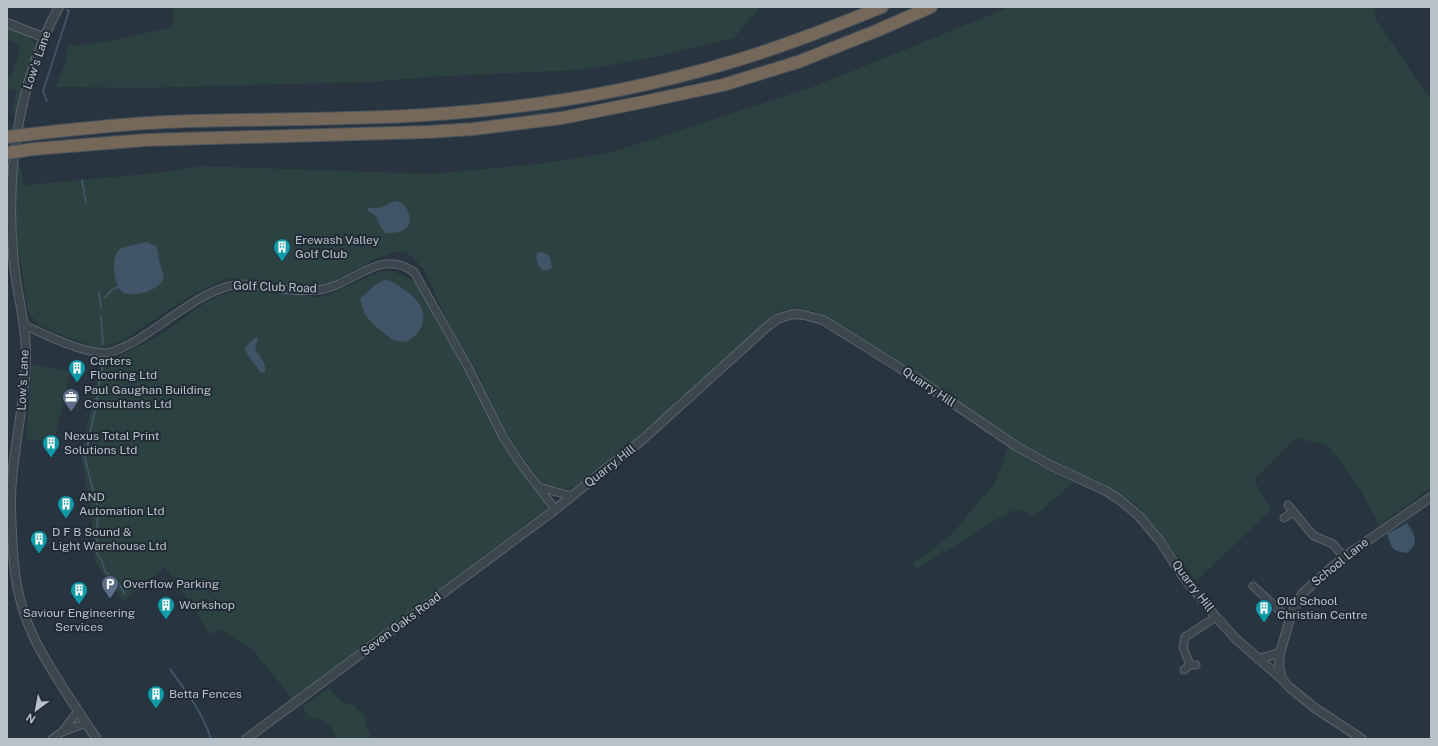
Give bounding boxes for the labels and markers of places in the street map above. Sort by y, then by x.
place label: Erewash Valley Golf Club [295,233,380,261]
building icon: Erewash Valley Golf Club [272,237,292,262]
place label: Carters Flooring Ltd [90,354,157,382]
building icon: Carters Flooring Ltd [67,358,87,383]
place label: Paul Gaughan Building Consultants Ltd [84,383,211,411]
office icon: Paul Gaughan Building Consultants Ltd [61,387,81,412]
place label: Nexus Total Print Solutions Ltd [64,429,160,457]
building icon: Nexus Total Print Solutions Ltd [41,433,61,458]
place label: AND Automation Ltd [79,490,165,518]
building icon: AND Automation Ltd [56,494,76,519]
place label: D F B Sound & Light Warehouse Ltd [52,525,167,553]
building icon: D F B Sound & Light Warehouse Ltd [29,529,49,554]
parking icon: Overflow Parking [100,574,120,599]
place label: Overflow Parking [123,577,219,591]
building icon: Saviour Engineering Services [69,580,89,605]
place label: Old School Christian Centre [1277,594,1368,622]
building icon: Workshop [156,595,176,620]
place label: Workshop [179,598,235,612]
building icon: Old School Christian Centre [1254,598,1274,623]
place label: Saviour Engineering Services [23,606,135,634]
building icon: Betta Fences [146,684,166,709]
place label: Betta Fences [169,687,242,701]

